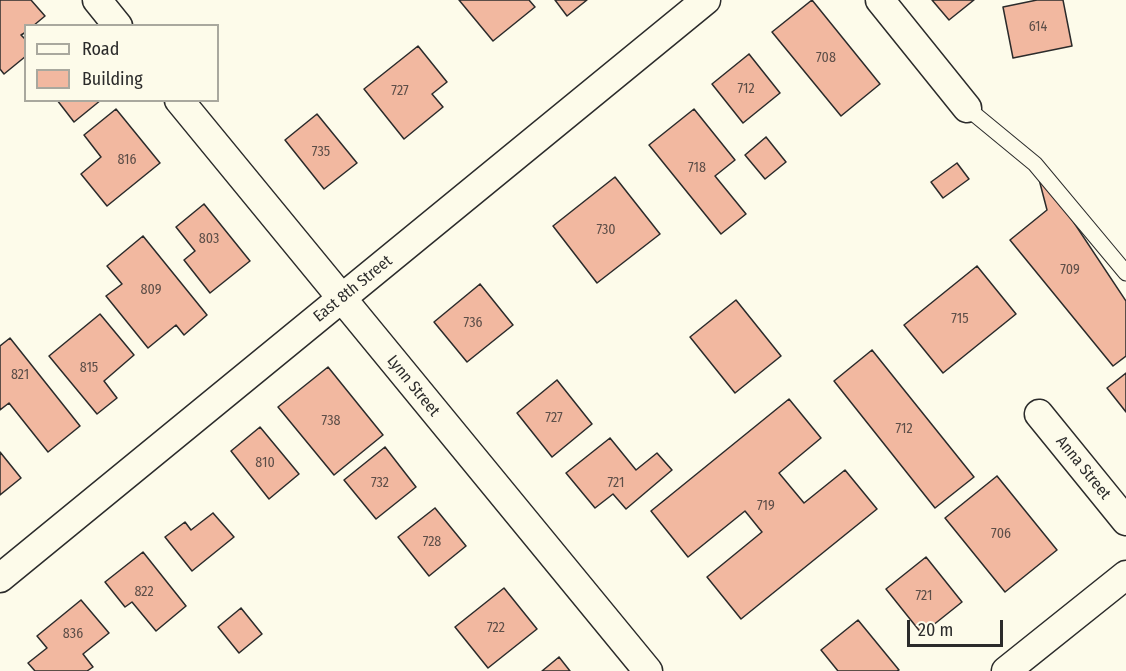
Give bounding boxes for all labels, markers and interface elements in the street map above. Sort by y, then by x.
house number: 614 [1029,19,1047,35]
legend [24,24,219,102]
text: Road [82,38,119,60]
house number: 708 [816,50,836,66]
text: Building [82,68,143,90]
house number: 712 [737,81,755,97]
house number: 727 [391,83,409,99]
house number: 735 [312,144,330,160]
house number: 816 [117,152,137,168]
house number: 718 [688,160,706,176]
house number: 730 [596,222,616,238]
house number: 803 [199,231,219,247]
street label: East 8th Street [310,251,396,327]
house number: 709 [1060,262,1080,278]
house number: 809 [141,282,161,298]
house number: 715 [951,311,969,327]
house number: 736 [464,315,482,331]
street label: Lynn Street [383,352,443,420]
house number: 815 [80,360,98,376]
house number: 821 [11,367,29,383]
house number: 727 [545,410,563,426]
house number: 738 [322,413,340,429]
house number: 712 [895,421,913,437]
street label: Anna Street [1052,432,1114,504]
house number: 810 [255,455,275,471]
house number: 732 [371,475,389,491]
house number: 721 [608,475,624,491]
house number: 719 [757,498,775,514]
house number: 706 [991,526,1011,542]
house number: 728 [423,534,441,550]
house number: 822 [134,584,154,600]
house number: 721 [916,588,932,604]
scale bar [910,608,1006,646]
text: 20 m [918,619,953,641]
house number: 722 [487,620,505,636]
house number: 836 [63,626,83,642]

